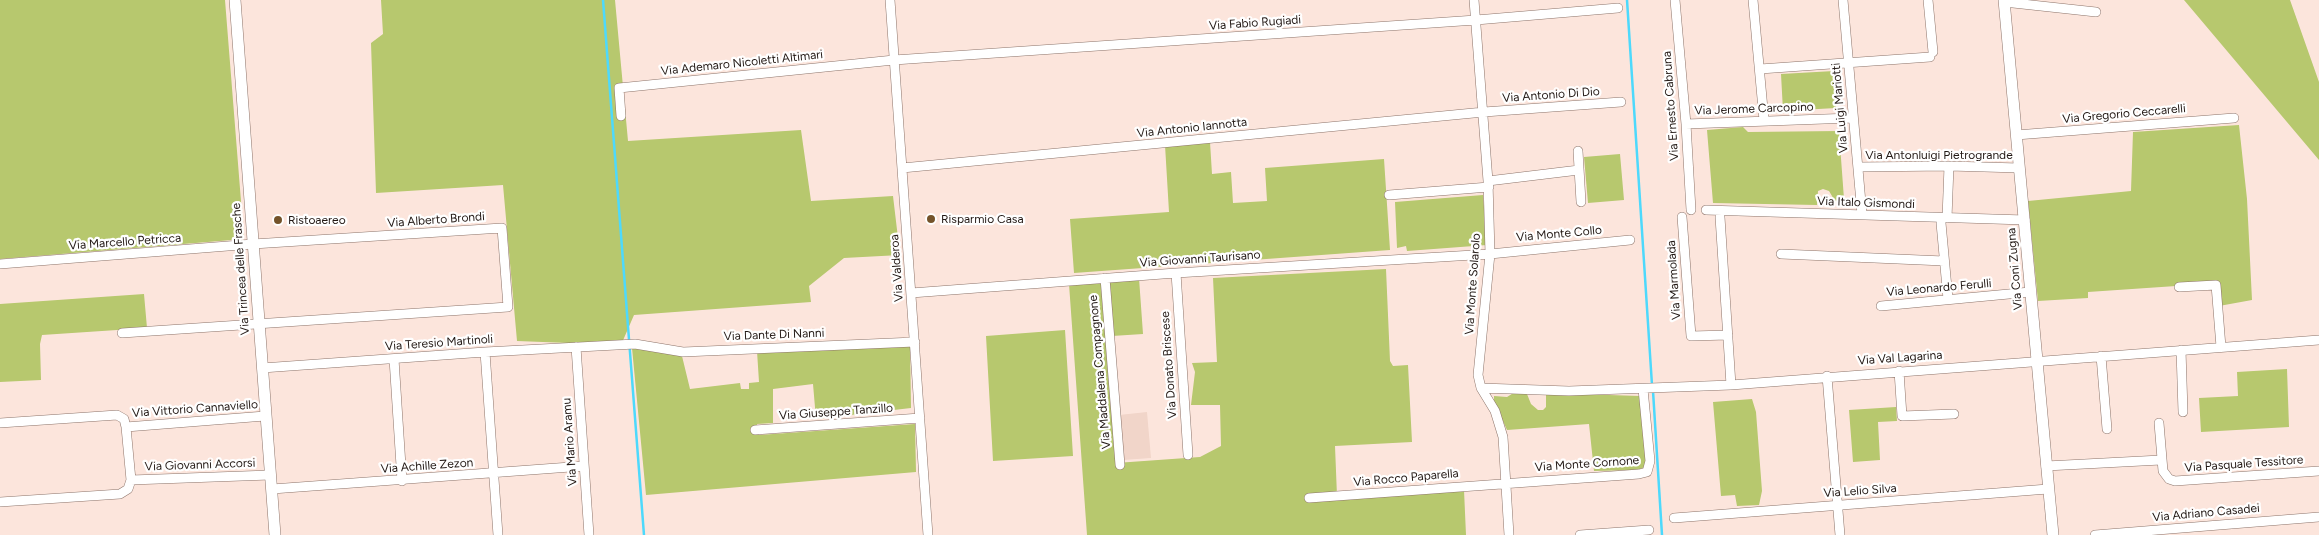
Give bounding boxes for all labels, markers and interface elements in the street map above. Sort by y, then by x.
street label: Via Fabio Rugiadi [1208,13,1302,33]
street label: Via Ademaro Nicoletti Altimari [660,47,824,79]
street label: Via Ernesto Cabruna [1660,51,1682,161]
street label: Via Luigi Mariotti [1829,62,1851,154]
street label: Via Antonio Di Dio [1502,84,1600,106]
street label: Via Jerome Carcopino [1694,100,1814,118]
street label: Via Gregorio Ceccarelli [2062,101,2186,127]
street label: Via Antonio Iannotta [1136,115,1248,141]
street label: Via Antonluigi Pietrogrande [1865,148,2013,162]
street label: Via Italo Gismondi [1817,194,1915,212]
street label: Via Trincea delle Frasche [229,203,253,335]
street label: Via Alberto Brondi [387,209,485,231]
place label: Risparmio Casa [941,212,1024,226]
place label: Ristoaereo [288,213,346,227]
marker: Risparmio Casa [925,213,937,225]
marker: Ristoaereo [272,214,284,226]
street label: Via Monte Collo [1516,223,1602,245]
street label: Via Coni Zugna [2004,227,2026,311]
street label: Via Marcello Petricca [68,231,182,253]
street label: Via Monte Solarolo [1462,233,1484,335]
street label: Via Valderoa [887,234,907,302]
street label: Via Marmolada [1664,240,1684,320]
street label: Via Giovanni Taurisano [1139,248,1261,270]
street label: Via Leonardo Ferulli [1886,276,1992,300]
street label: Via Maddalena Compagnone [1086,294,1114,450]
street label: Via Donato Briscese [1158,311,1180,419]
street label: Via Dante Di Nanni [723,326,825,344]
street label: Via Teresio Martinoli [385,332,493,354]
street label: Via Val Lagarina [1857,348,1943,368]
street label: Via Vittorio Cannaviello [132,397,258,421]
street label: Via Mario Aramu [560,397,580,487]
street label: Via Giuseppe Tanzillo [779,401,893,423]
street label: Via Monte Cornone [1534,453,1640,475]
street label: Via Pasquale Tessitore [2184,453,2304,475]
street label: Via Giovanni Accorsi [144,456,256,474]
street label: Via Achille Zezon [380,456,474,476]
street label: Via Rocco Paparella [1353,466,1459,490]
street label: Via Lelio Silva [1823,481,1897,501]
street label: Via Adriano Casadei [2152,501,2260,525]

